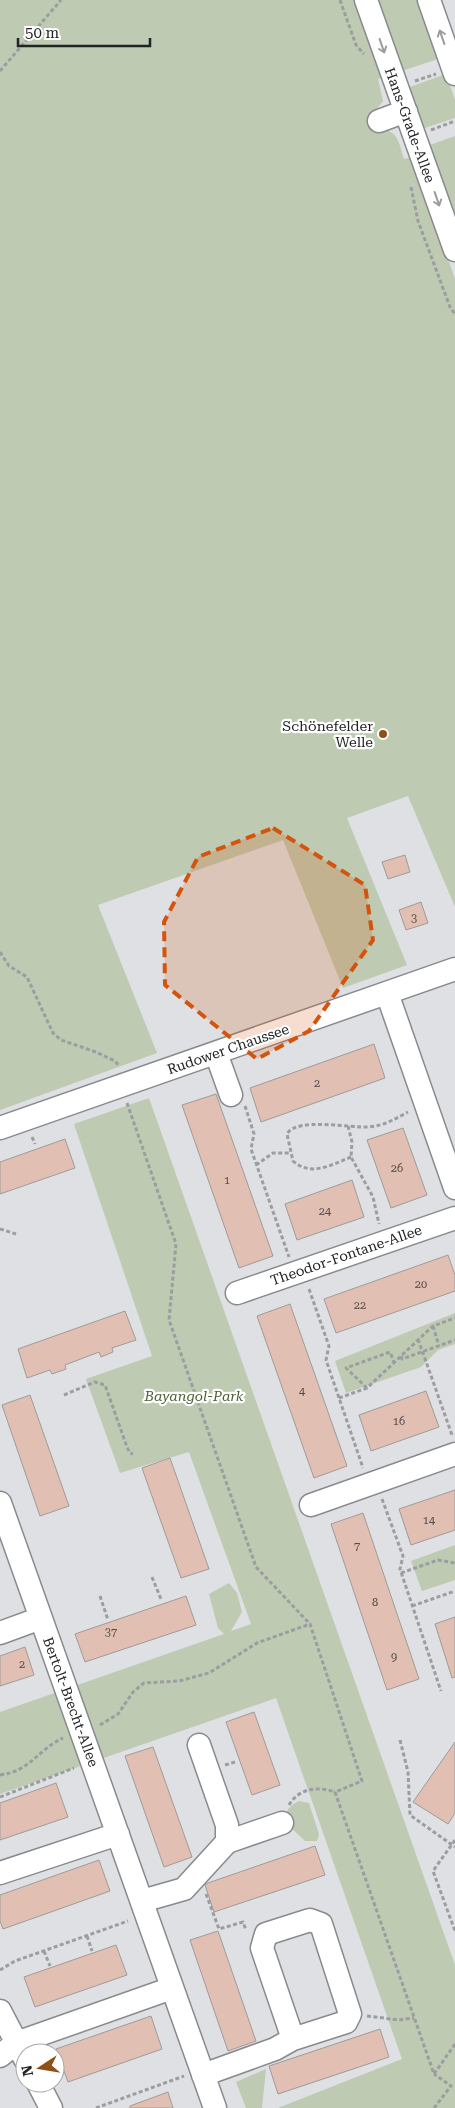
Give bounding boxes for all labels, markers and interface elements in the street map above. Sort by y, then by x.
scale bar [18,15,150,47]
text: 50 m [25,24,60,42]
one-way arrow [437,30,446,45]
one-way arrow [378,38,387,53]
street label: Hans-Grade-Allee [382,65,438,185]
one-way arrow [433,191,442,206]
place label: Schönefelder Welle [282,718,373,750]
marker: Schönefelder Welle [377,728,389,740]
house number: 3 [411,912,417,925]
street label: Rudower Chaussee [165,1021,291,1077]
house number: 2 [314,1077,320,1090]
house number: 26 [391,1162,403,1175]
house number: 1 [224,1174,230,1187]
house number: 24 [319,1205,332,1218]
street label: Theodor-Fontane-Allee [268,1221,424,1288]
house number: 20 [415,1278,427,1291]
house number: 22 [354,1299,366,1312]
house number: 4 [299,1385,306,1398]
park label: Bayangol-Park [144,1388,244,1404]
house number: 16 [393,1415,405,1428]
house number: 14 [423,1514,436,1527]
house number: 7 [354,1540,360,1553]
house number: 8 [372,1596,378,1609]
house number: 37 [105,1626,117,1639]
street label: Bertolt-Brecht-Allee [40,1635,102,1769]
house number: 9 [391,1651,397,1664]
house number: 2 [19,1658,25,1671]
north arrow [15,2043,65,2093]
text: N [18,2064,36,2078]

